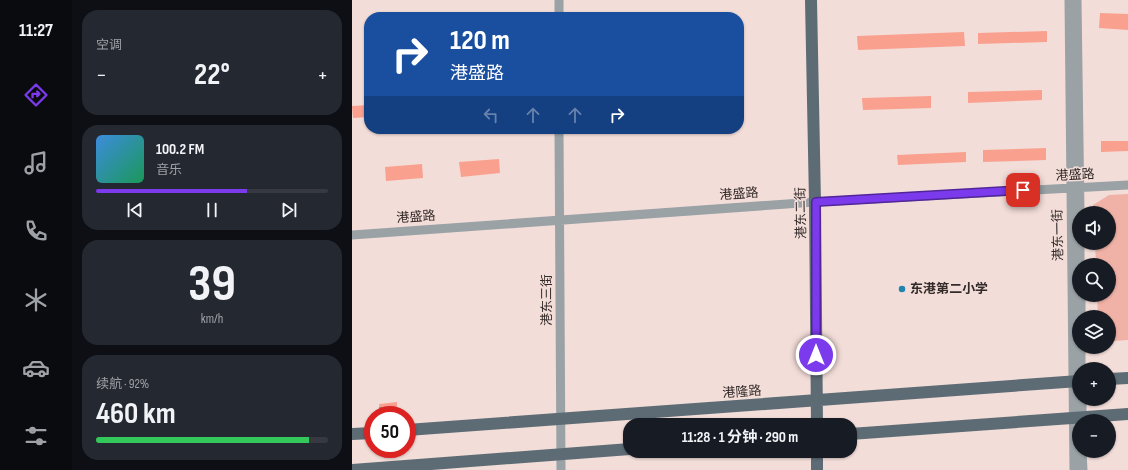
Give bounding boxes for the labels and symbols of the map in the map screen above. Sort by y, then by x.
street label: 港盛路 [1055,166,1095,184]
pin [1006,173,1040,207]
street label: 港盛路 [719,185,759,203]
street label: 港东二街 [793,187,809,239]
street label: 港盛路 [396,208,436,226]
street label: 港东一街 [1050,209,1066,261]
street label: 港东三街 [539,274,555,326]
place label: 东港第二小学 [910,281,988,297]
marker: 东港第二小学 [897,284,907,294]
position arrow [795,334,837,376]
street label: 港隆路 [722,383,762,401]
speed limit sign: 50 [364,406,416,458]

